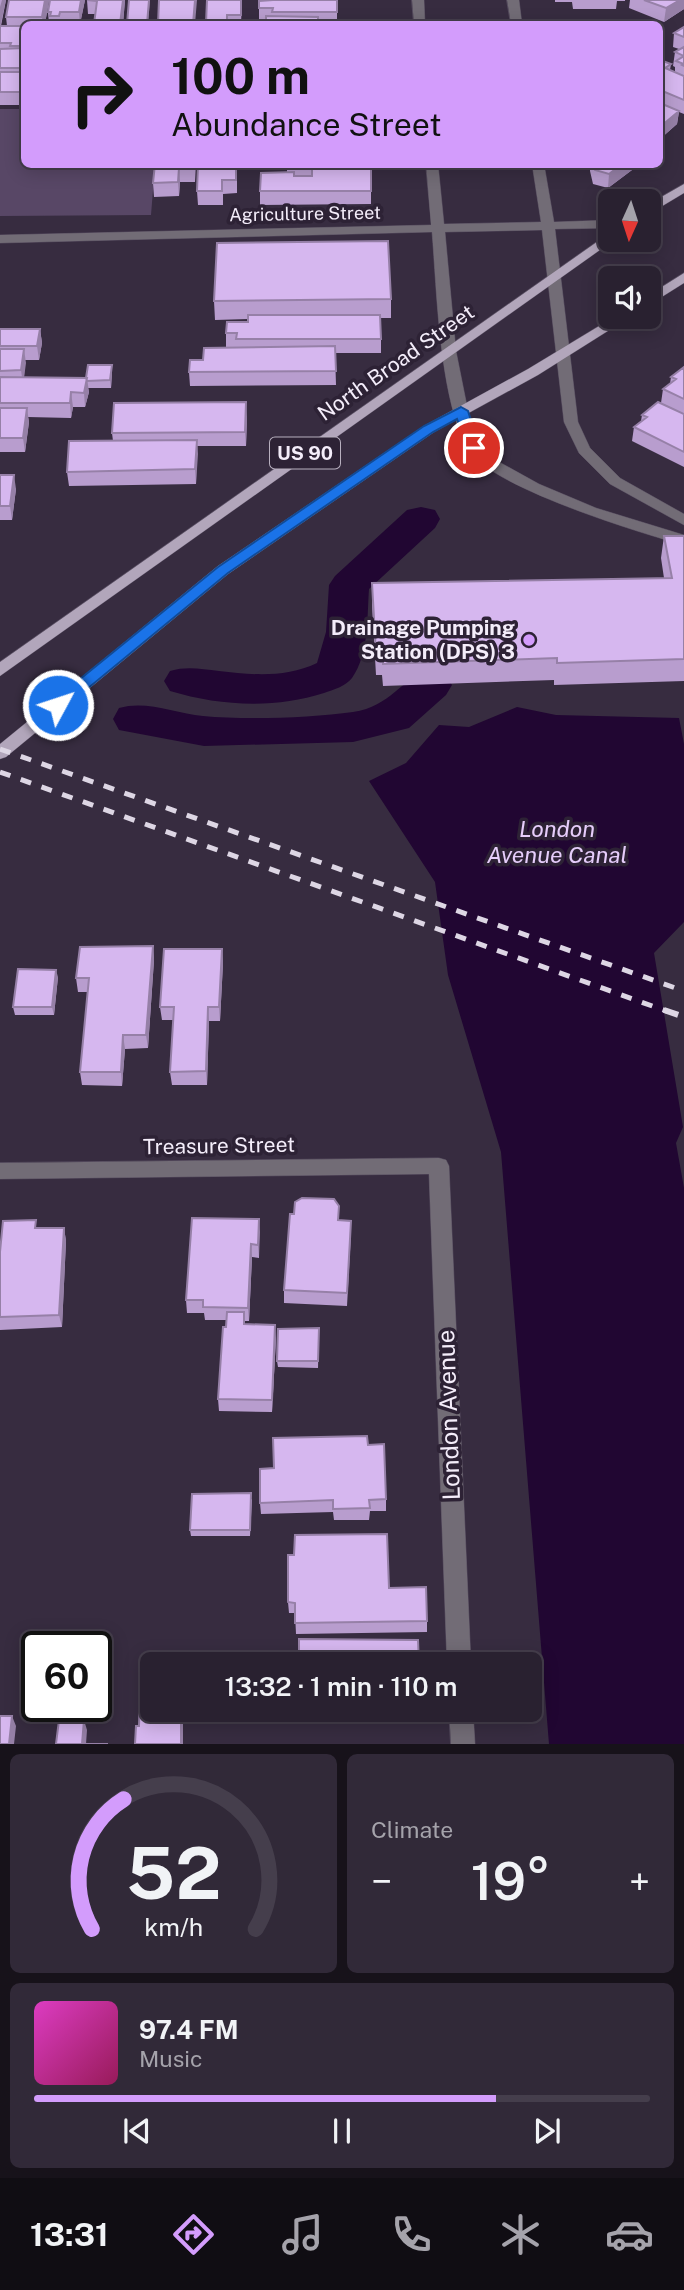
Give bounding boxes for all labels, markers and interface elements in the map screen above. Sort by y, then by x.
text: 100 m [171,47,310,105]
icon: right [56,49,147,140]
text: Abundance Street [171,106,442,143]
north arrow [598,189,662,252]
map controls [598,189,661,329]
street label: Agriculture Street [229,202,381,225]
button: sound [598,266,661,329]
street label: North Broad Street [313,299,479,426]
pin [444,418,504,478]
icon: arrive [455,429,493,467]
road number: US 90 [270,437,340,468]
place label: Drainage Pumping Station (DPS) 3 [331,615,515,664]
marker: Drainage Pumping Station (DPS) 3 [521,632,537,648]
position arrow [21,668,95,742]
water label: London Avenue Canal [487,815,627,868]
street label: Treasure Street [143,1132,295,1159]
street label: London Avenue [431,1329,465,1501]
speed limit sign: 60 [21,1631,112,1722]
text: 13:32 · 1 min · 110 m [224,1671,458,1702]
text: Climate [371,1816,453,1843]
text: 52 [126,1831,221,1916]
text: 19° [471,1851,550,1912]
text: − [371,1859,392,1904]
text: + [629,1859,650,1904]
text: km/h [144,1912,203,1942]
text: 97.4 FM [139,2014,239,2045]
text: Music [139,2045,203,2072]
icon: previous [118,2112,156,2150]
icon: pause [323,2112,361,2150]
icon: next [528,2112,566,2150]
icon: directions [169,2210,218,2259]
icon: music [278,2210,327,2259]
icon: phone [387,2210,436,2259]
icon: climate [496,2210,545,2259]
icon: car [605,2210,654,2259]
text: 13:31 [30,2216,109,2253]

